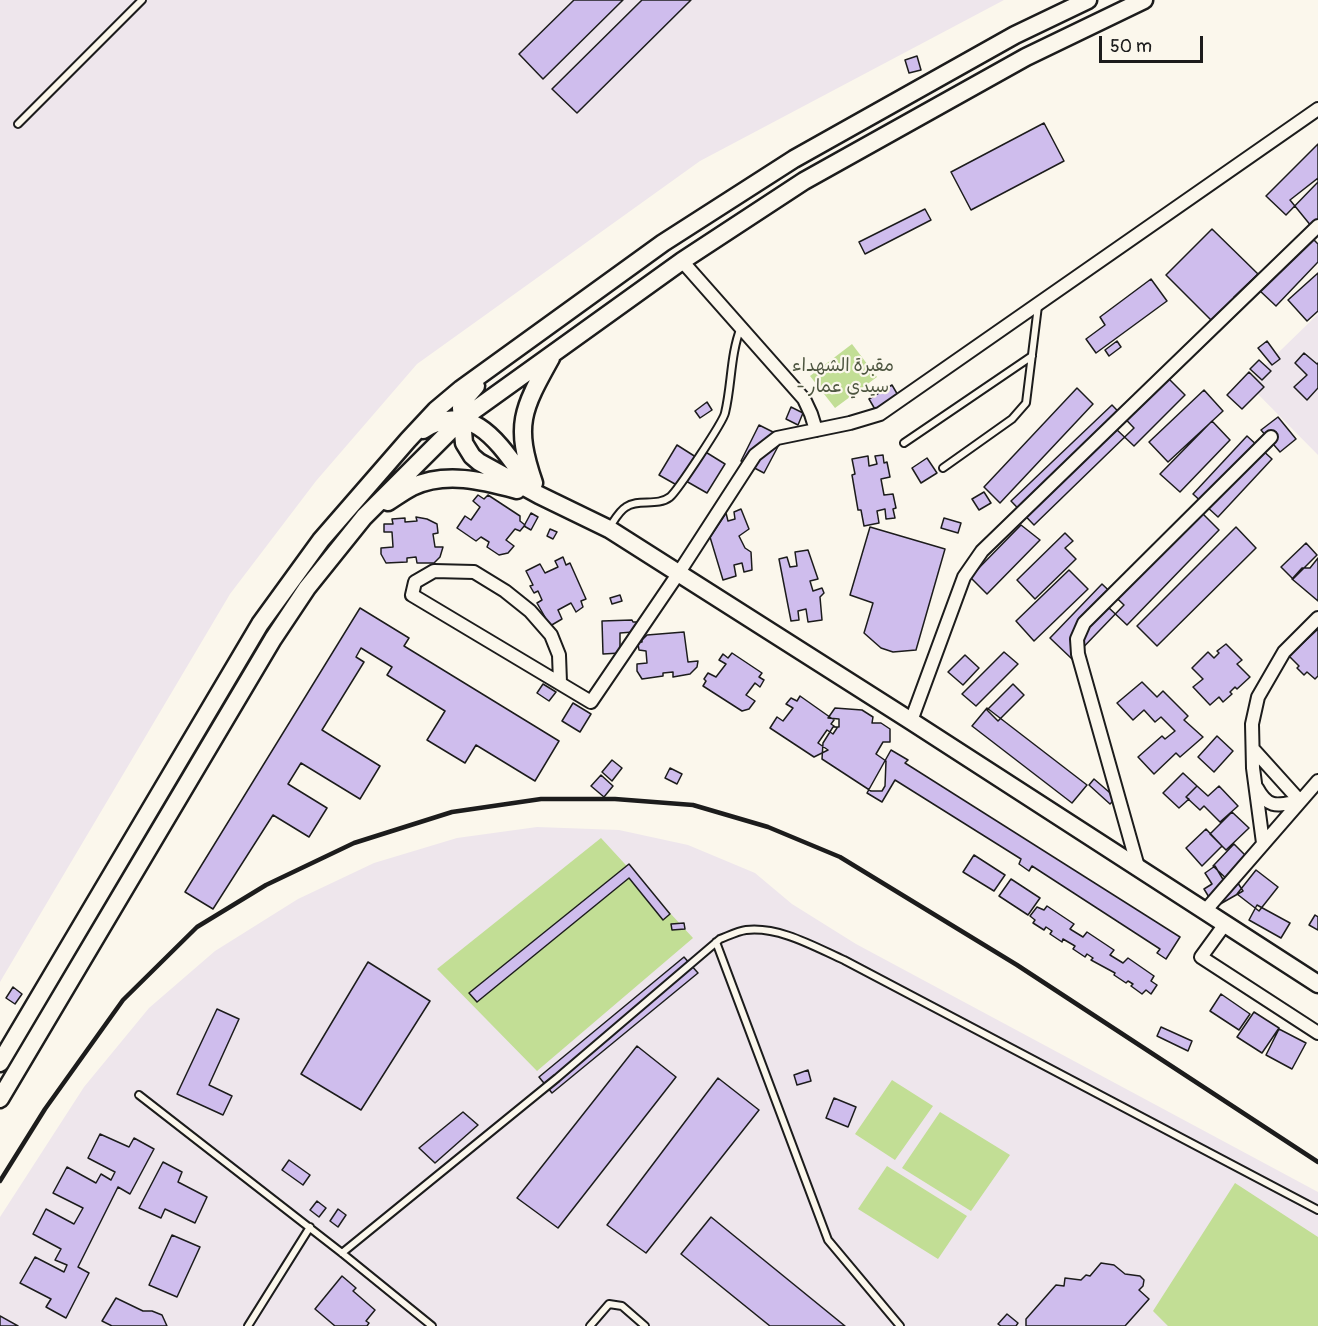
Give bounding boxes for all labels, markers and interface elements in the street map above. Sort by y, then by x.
scale bar [1102,24,1206,62]
text: 50 m [1110,35,1152,58]
park label: مقبرة الشهداء - سيدي عمار [792,355,894,398]

